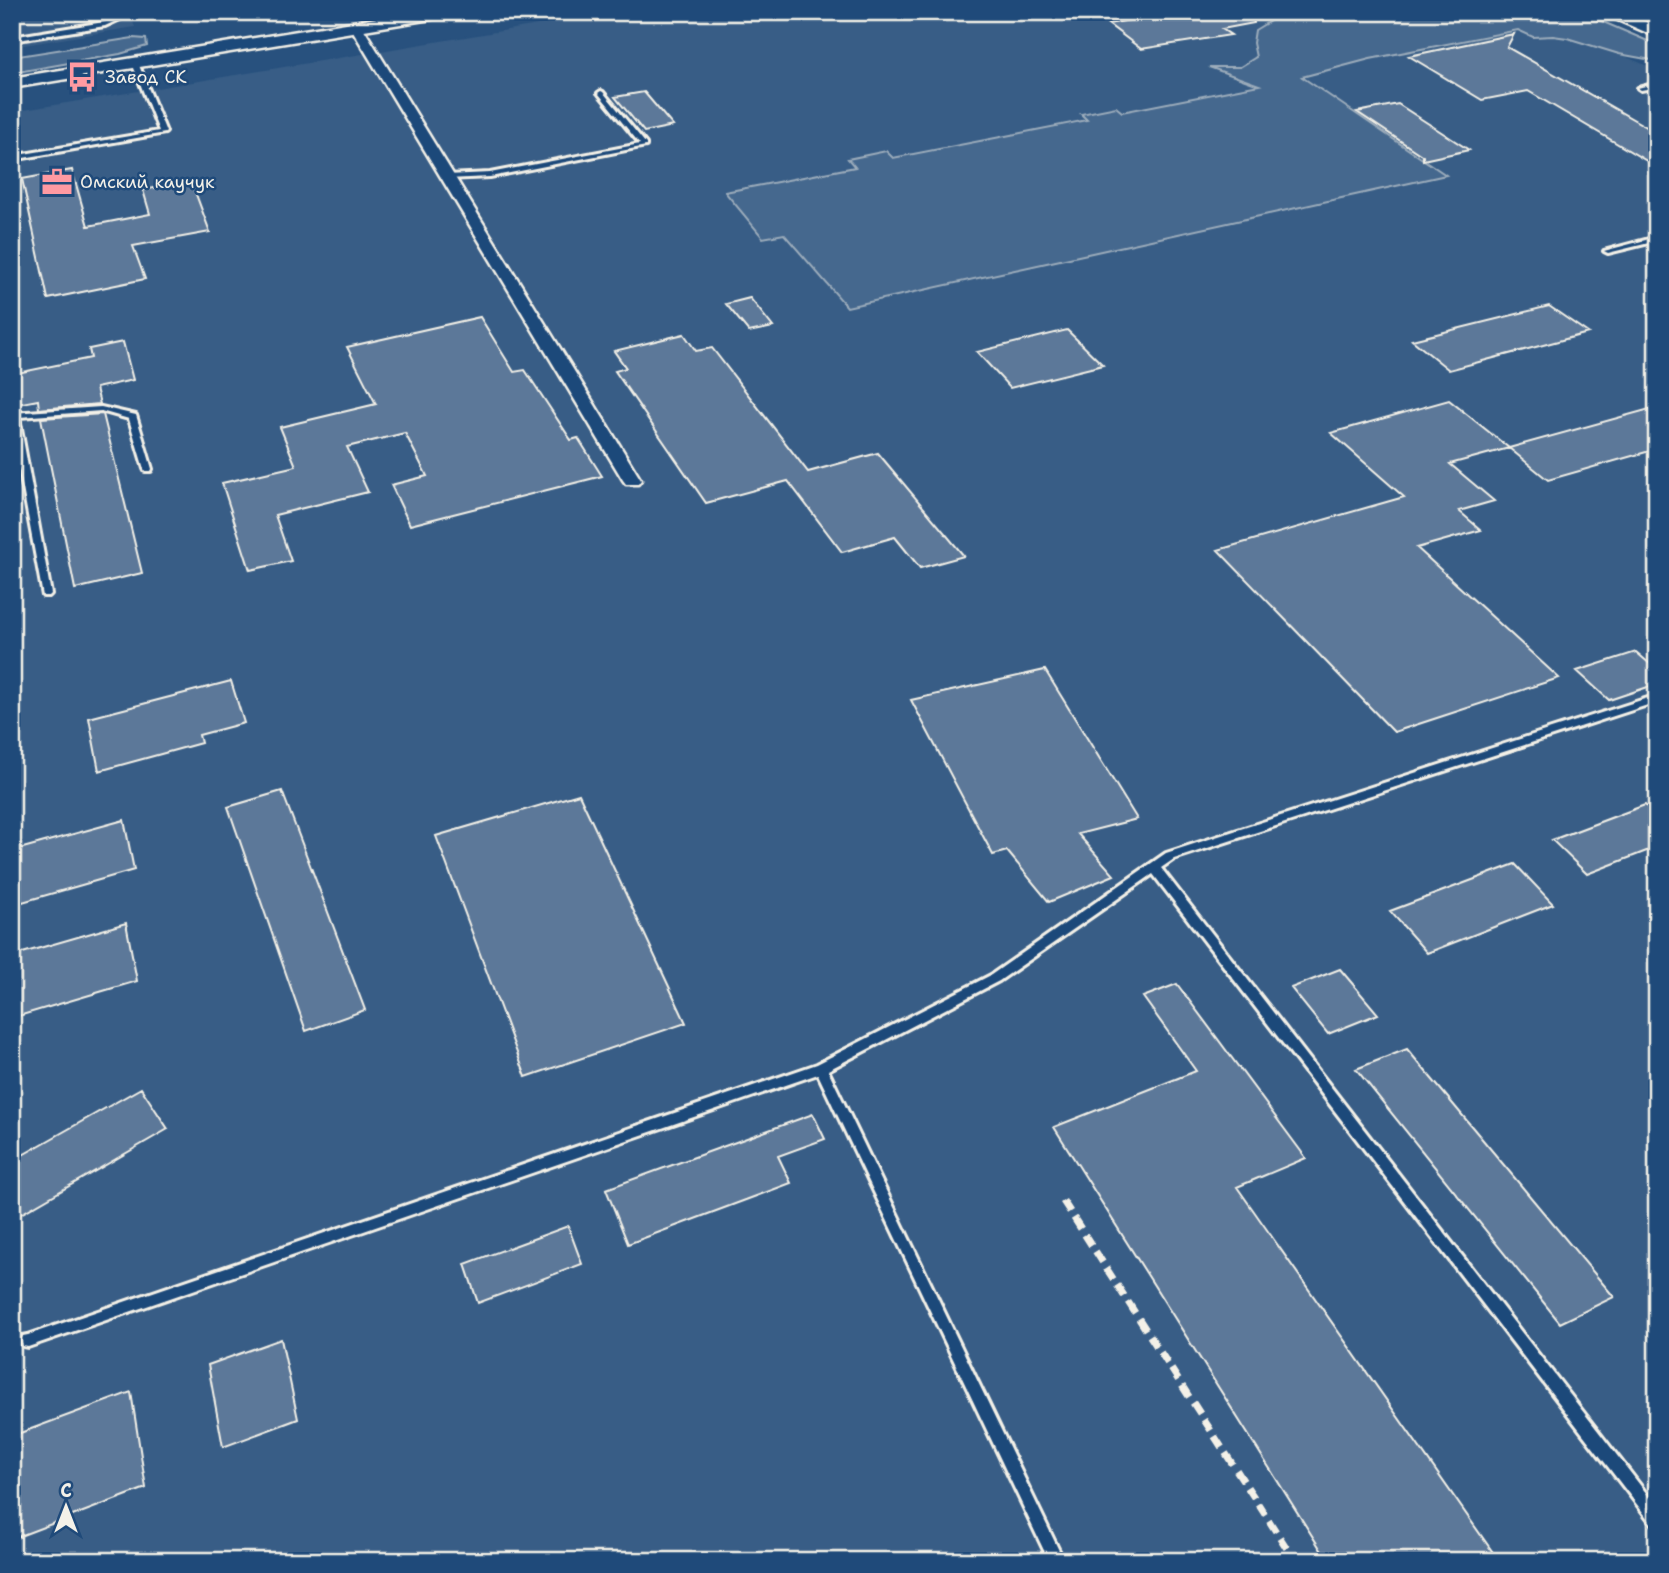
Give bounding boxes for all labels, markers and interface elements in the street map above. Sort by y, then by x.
bus stop icon: Завод СК [65,60,99,94]
place label: Завод СК [105,65,187,89]
office icon: Омский каучук [40,165,74,199]
place label: Омский каучук [80,170,215,194]
north arrow [32,1472,102,1542]
text: С [60,1478,72,1503]

